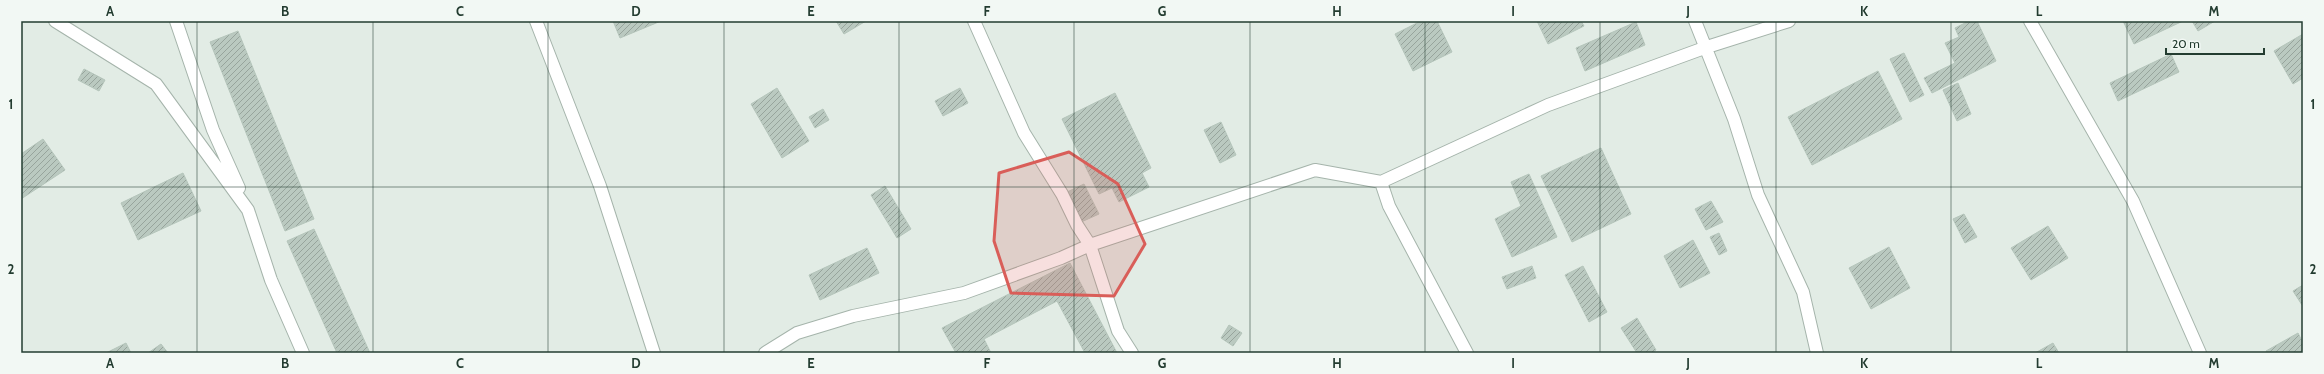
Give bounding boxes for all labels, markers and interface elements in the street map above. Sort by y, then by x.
text: A [106,3,115,19]
text: B [281,3,289,19]
text: C [456,3,464,19]
text: D [631,3,641,19]
text: E [807,3,815,19]
text: F [984,3,991,19]
text: G [1158,3,1167,19]
text: H [1332,3,1342,19]
text: I [1511,3,1515,19]
text: J [1685,3,1690,19]
text: K [1860,3,1869,19]
text: L [2036,3,2043,19]
text: M [2209,3,2220,19]
scale bar [2166,30,2264,56]
text: 20 m [2172,36,2200,51]
text: 1 [9,96,13,112]
text: 1 [2311,96,2315,112]
text: 2 [8,261,15,277]
text: 2 [2310,261,2317,277]
text: A [106,355,115,371]
text: B [281,355,289,371]
text: C [456,355,464,371]
text: D [631,355,641,371]
text: E [807,355,815,371]
text: F [984,355,991,371]
text: G [1158,355,1167,371]
text: H [1332,355,1342,371]
text: I [1511,355,1515,371]
text: J [1685,355,1690,371]
text: K [1860,355,1869,371]
text: L [2036,355,2043,371]
text: M [2209,355,2220,371]

